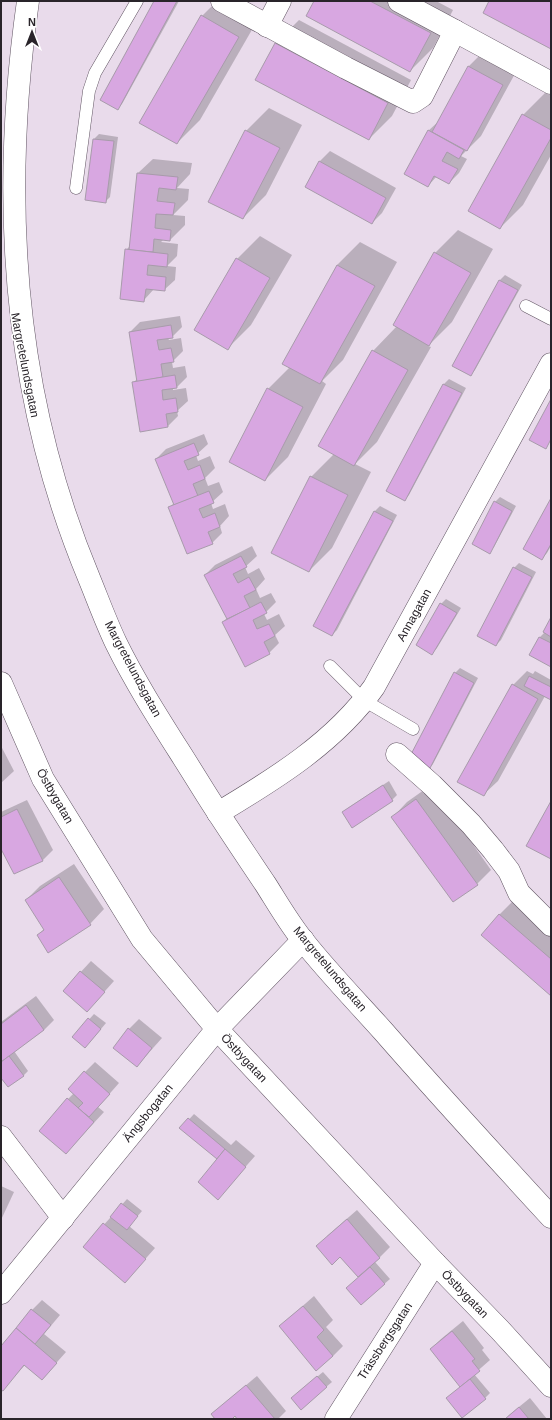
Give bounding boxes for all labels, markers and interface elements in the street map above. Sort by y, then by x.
north arrow [12,12,52,52]
text: N [28,16,36,28]
street label: Margretelundsgatan [8,311,42,419]
street label: Annagatan [394,586,434,644]
street label: Margretelundsgatan [102,619,164,719]
street label: Östbygatan [34,766,76,826]
street label: Margretelundsgatan [290,924,370,1014]
street label: Östbygatan [218,1031,270,1085]
street label: Ängsbogatan [120,1081,176,1145]
street label: Östbygatan [439,1267,491,1321]
street label: Trässbergsgatan [355,1300,415,1382]

